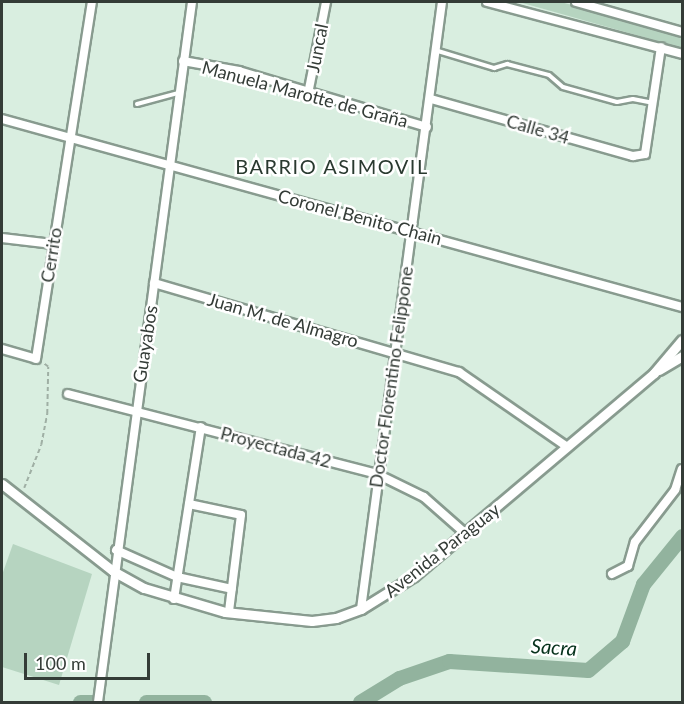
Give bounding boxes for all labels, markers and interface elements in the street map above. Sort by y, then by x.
street label: Juncal [302,22,332,74]
street label: Manuela Marotte de Graña [200,56,410,132]
street label: Calle 34 [504,110,572,148]
district label: BARRIO ASIMOVIL [235,154,429,178]
street label: Coronel Benito Chain [276,185,444,249]
street label: Cerrito [36,226,66,284]
street label: Doctor Florentino Felippone [365,265,417,489]
street label: Juan M. de Almagro [205,288,361,352]
street label: Guayabos [128,304,162,384]
street label: Proyectada 42 [218,422,334,472]
street label: Avenida Paraguay [380,498,504,602]
water label: Sacra [530,633,578,661]
scale bar [27,641,153,679]
text: 100 m [35,652,86,674]

